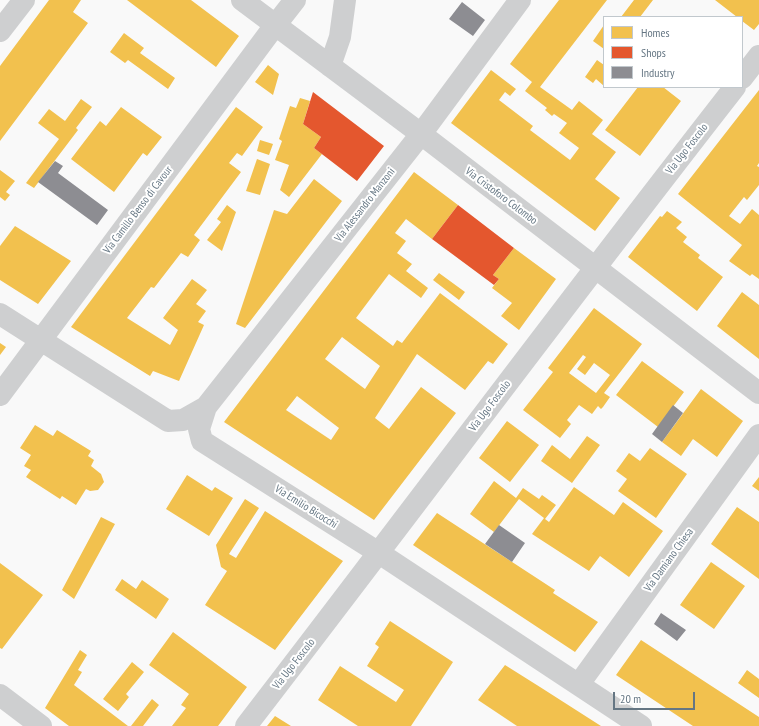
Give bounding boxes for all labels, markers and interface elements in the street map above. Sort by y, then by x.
legend [603,16,743,88]
text: Homes [641,25,669,40]
text: Shops [641,45,666,60]
text: Industry [641,65,675,80]
street label: Via Ugo Foscolo [663,121,711,177]
street label: Via Camillo Benso di Cavour [101,164,175,256]
street label: Via Alessandro Manzoni [332,165,398,245]
street label: Via Cristoforo Colombo [462,165,540,227]
street label: Via Ugo Foscolo [466,378,514,434]
street label: Via Emilio Bicocchi [272,482,340,532]
street label: Via Damiano Chiesa [642,526,696,594]
street label: Via Ugo Foscolo [270,636,318,692]
scale bar [615,684,697,710]
text: 20 m [620,691,641,706]

